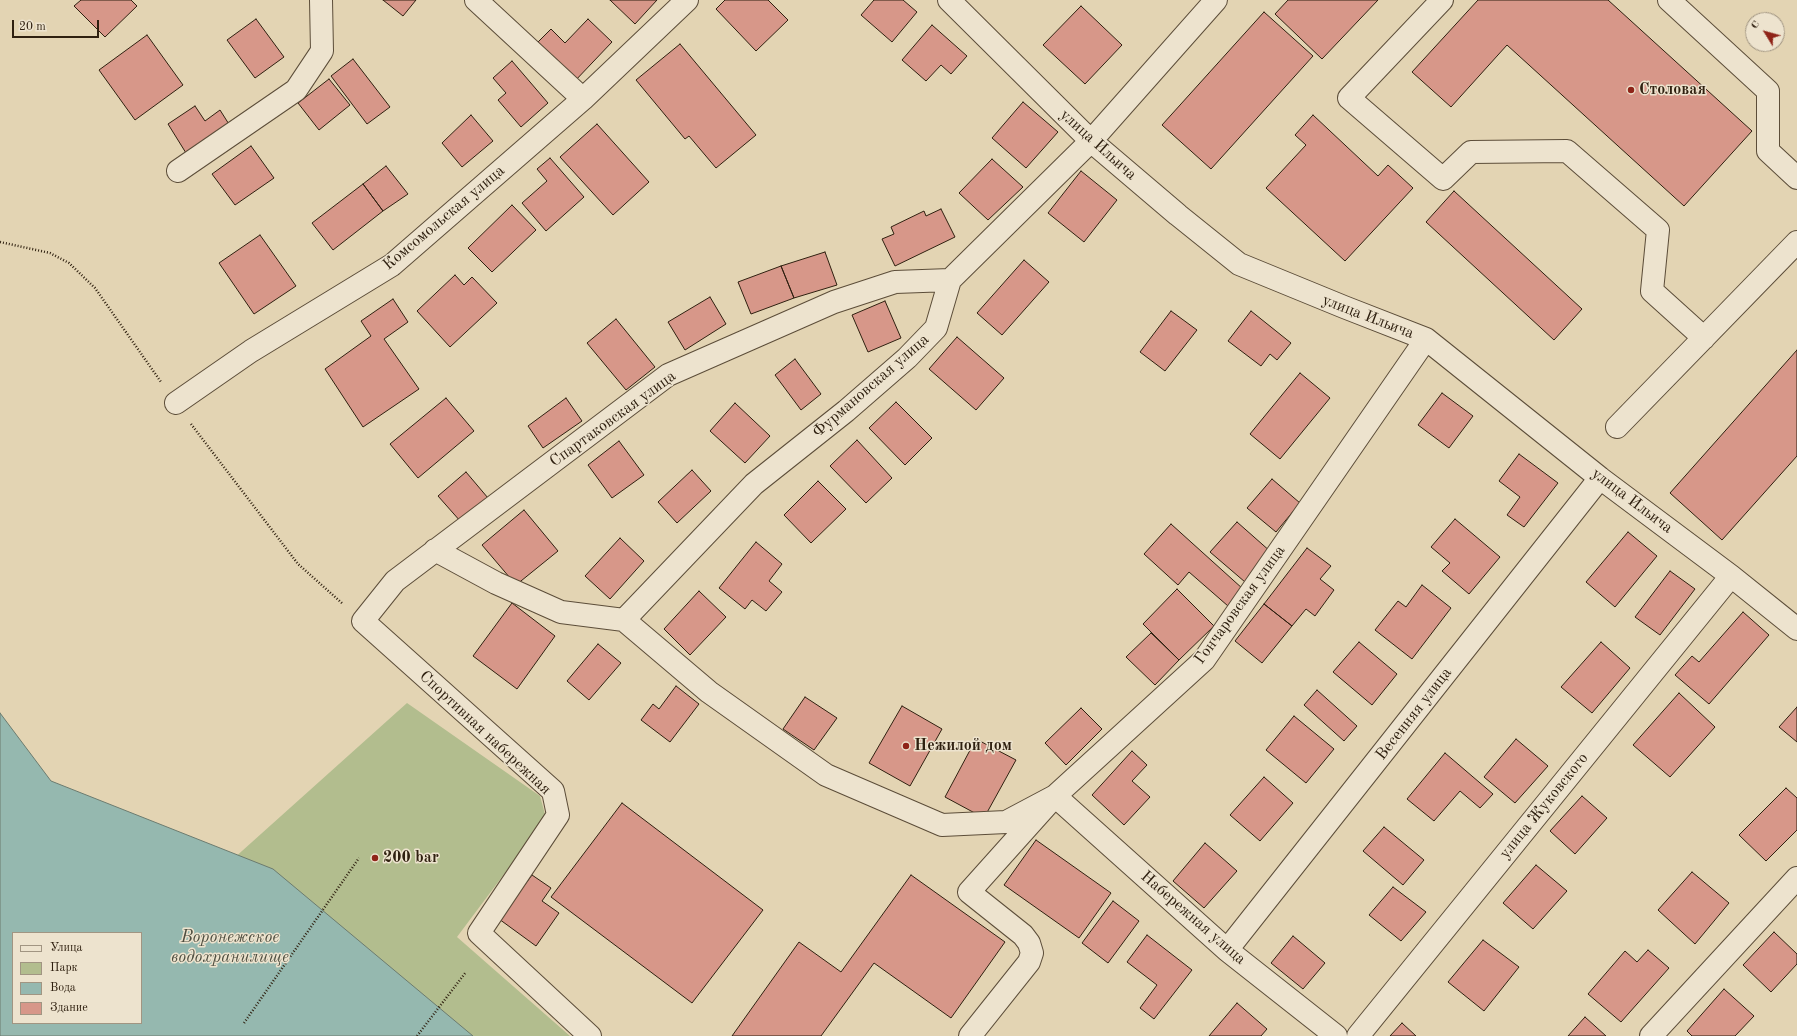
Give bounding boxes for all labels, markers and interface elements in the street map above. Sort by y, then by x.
scale bar [14,12,101,38]
north arrow [1745,12,1785,52]
text: С [1749,19,1762,31]
text: 20 m [19,21,46,33]
place label: Столовая [1639,80,1706,100]
marker: Столовая [1626,85,1636,95]
street label: улица Ильича [1056,105,1140,185]
street label: Комсомольская улица [379,161,509,275]
street label: улица Ильича [1319,291,1417,343]
street label: Фурмановская улица [809,330,933,442]
street label: Спартаковская улица [546,367,680,471]
street label: улица Ильича [1588,464,1676,538]
street label: Гончаровская улица [1190,542,1290,668]
street label: Весенняя улица [1372,664,1456,764]
street label: Спортивная набережная [415,667,555,799]
place label: Нежилой дом [914,736,1012,756]
marker: Нежилой дом [901,741,911,751]
street label: улица Жуковского [1495,749,1593,863]
place label: 200 bar [383,848,439,868]
marker: 200 bar [370,853,380,863]
street label: Набережная улица [1136,867,1250,969]
water label: Воронежское водохранилище [171,928,289,968]
legend [12,932,142,1024]
text: Улица [50,942,83,954]
text: Парк [50,962,78,974]
text: Вода [50,982,76,994]
text: Здание [50,1002,88,1014]

